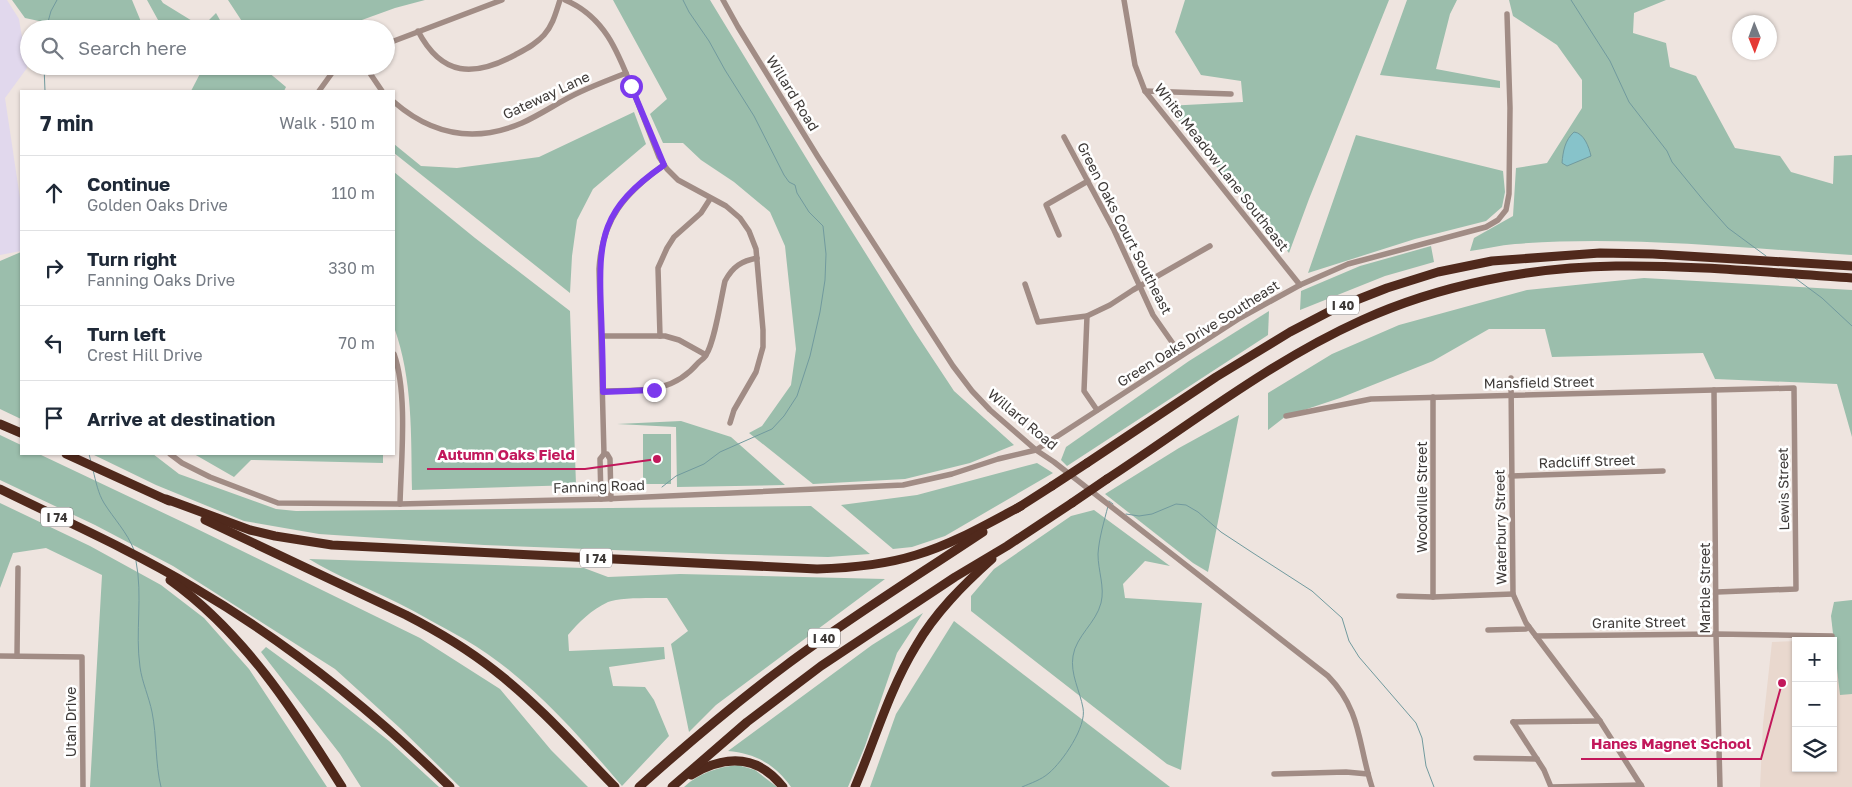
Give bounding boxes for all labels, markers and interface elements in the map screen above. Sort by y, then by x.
north arrow [1732,15,1777,60]
search box [20,20,395,75]
icon: search [38,34,66,62]
text: Search here [78,36,187,59]
street label: Willard Road [763,52,823,134]
street label: Gateway Lane [500,67,592,123]
route start [620,75,643,98]
street label: White Meadow Lane Southeast [1151,80,1293,254]
text: 7 min [40,110,94,136]
text: Walk · 510 m [279,113,375,133]
street label: Green Oaks Court Southeast [1074,139,1176,317]
text: Continue [87,172,170,195]
icon: ahead [40,179,68,207]
text: 110 m [331,183,375,203]
text: Golden Oaks Drive [87,195,228,215]
text: Turn right [87,247,177,270]
icon: right [40,254,68,282]
text: 330 m [328,258,375,278]
text: Fanning Oaks Drive [87,270,235,290]
street label: Green Oaks Drive Southeast [1114,276,1282,390]
road number: I 40 [1327,296,1359,314]
text: Turn left [87,322,166,345]
icon: left [40,329,68,357]
text: 70 m [338,333,375,353]
text: Crest Hill Drive [87,345,202,365]
street label: Mansfield Street [1483,373,1595,391]
route end [643,379,666,402]
street label: Willard Road [985,385,1061,453]
icon: arrive [40,404,68,432]
text: Arrive at destination [87,407,275,430]
callout: Autumn Oaks Field [427,439,585,469]
street label: Woodville Street [1413,441,1430,553]
text: Autumn Oaks Field [437,445,575,463]
street label: Lewis Street [1774,447,1792,531]
street label: Radcliff Street [1538,451,1636,471]
street label: Waterbury Street [1490,469,1510,585]
street label: Fanning Road [553,476,645,496]
road number: I 74 [41,508,73,526]
street label: Marble Street [1696,542,1713,634]
road number: I 74 [580,548,612,568]
street label: Granite Street [1592,613,1686,631]
road number: I 40 [808,628,840,648]
map controls [1792,637,1837,772]
button: + [1792,637,1837,682]
button: − [1792,682,1837,727]
street label: Utah Drive [62,687,79,757]
button: layers [1792,727,1837,772]
callout: Hanes Magnet School [1581,729,1761,759]
text: Hanes Magnet School [1591,734,1751,752]

